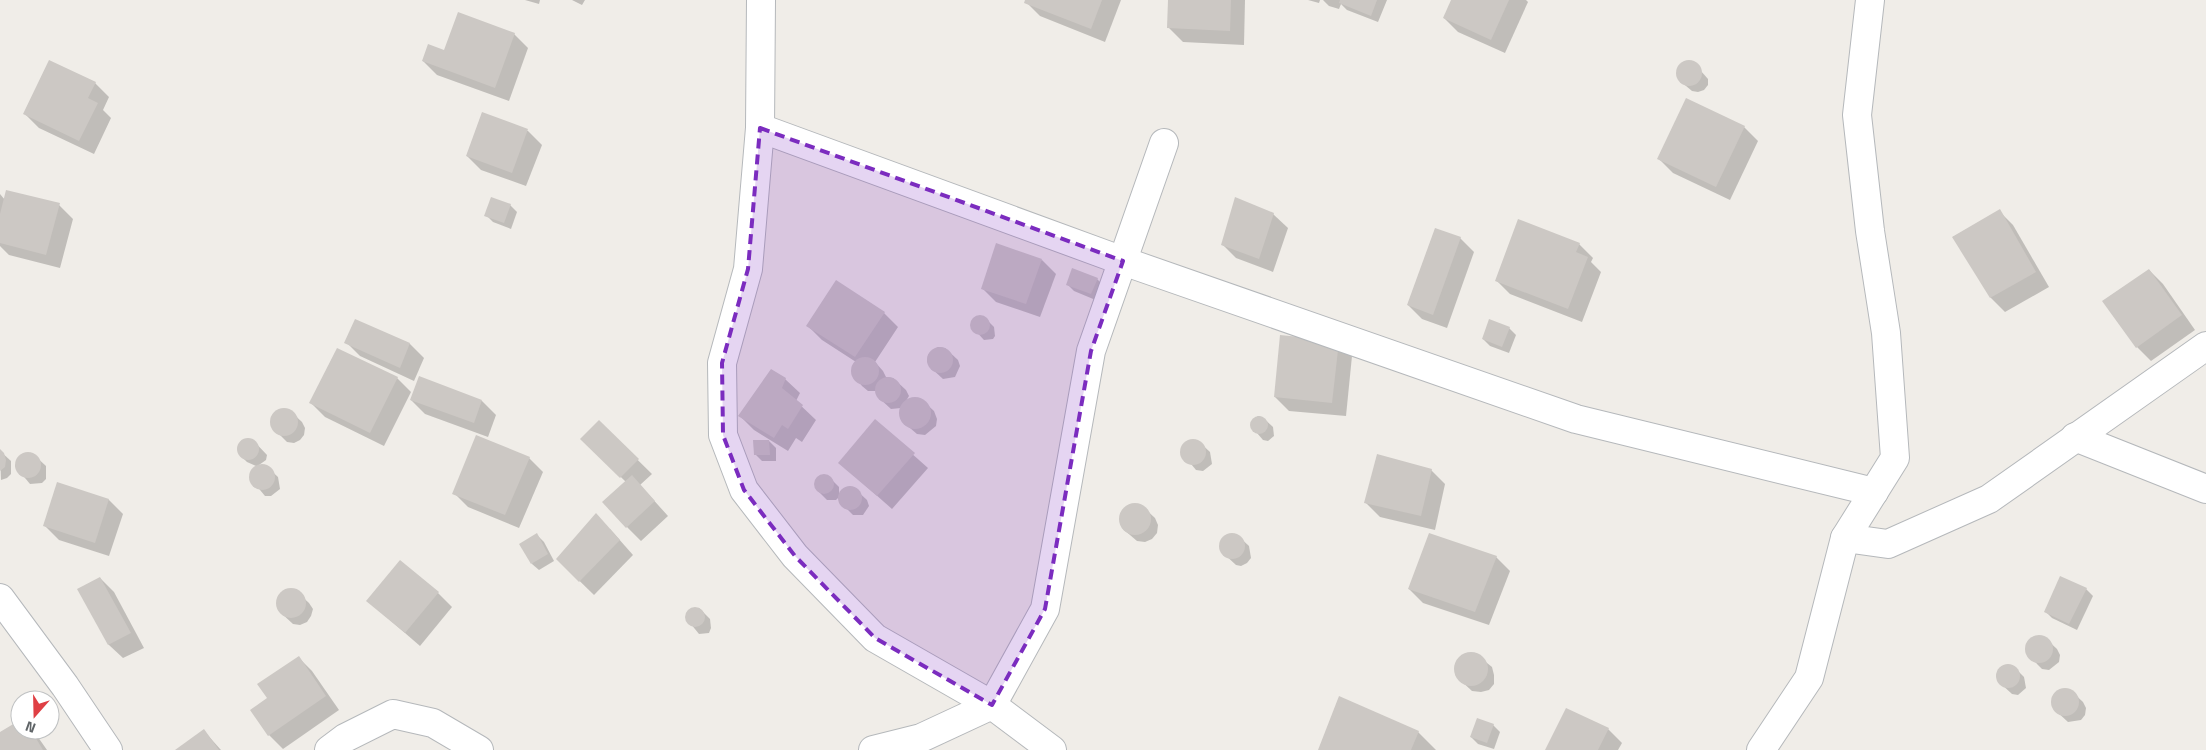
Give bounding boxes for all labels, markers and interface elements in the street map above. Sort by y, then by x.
north arrow [10,690,60,740]
text: N [22,716,39,739]

